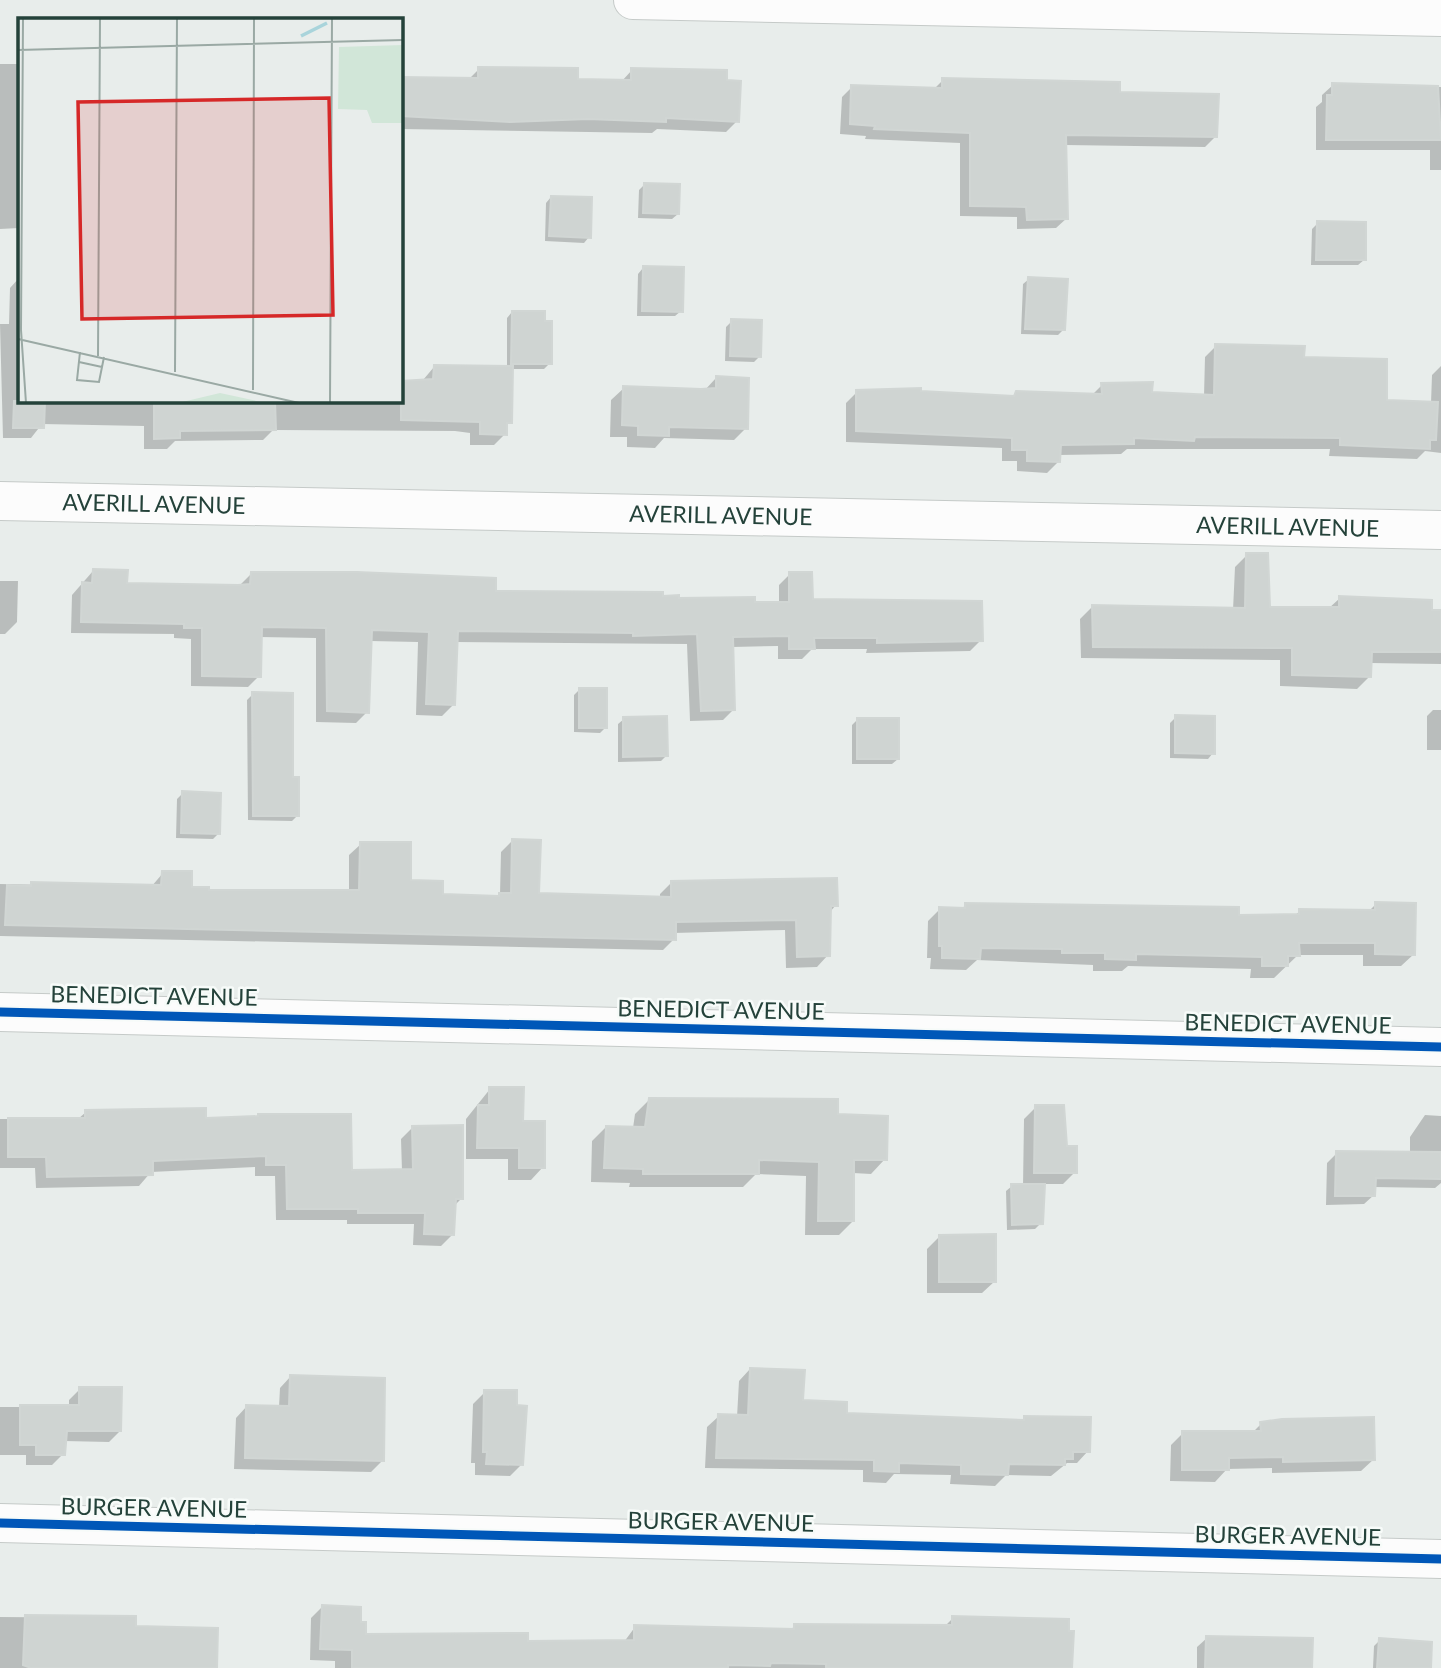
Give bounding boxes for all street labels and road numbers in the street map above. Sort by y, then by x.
street label: AVERILL AVENUE [62,487,246,519]
street label: AVERILL AVENUE [629,499,813,530]
street label: AVERILL AVENUE [1196,510,1380,542]
street label: BENEDICT AVENUE [50,979,258,1011]
street label: BENEDICT AVENUE [617,993,825,1025]
street label: BENEDICT AVENUE [1184,1007,1392,1039]
street label: BURGER AVENUE [60,1491,248,1523]
street label: BURGER AVENUE [627,1505,815,1537]
street label: BURGER AVENUE [1194,1519,1382,1551]

